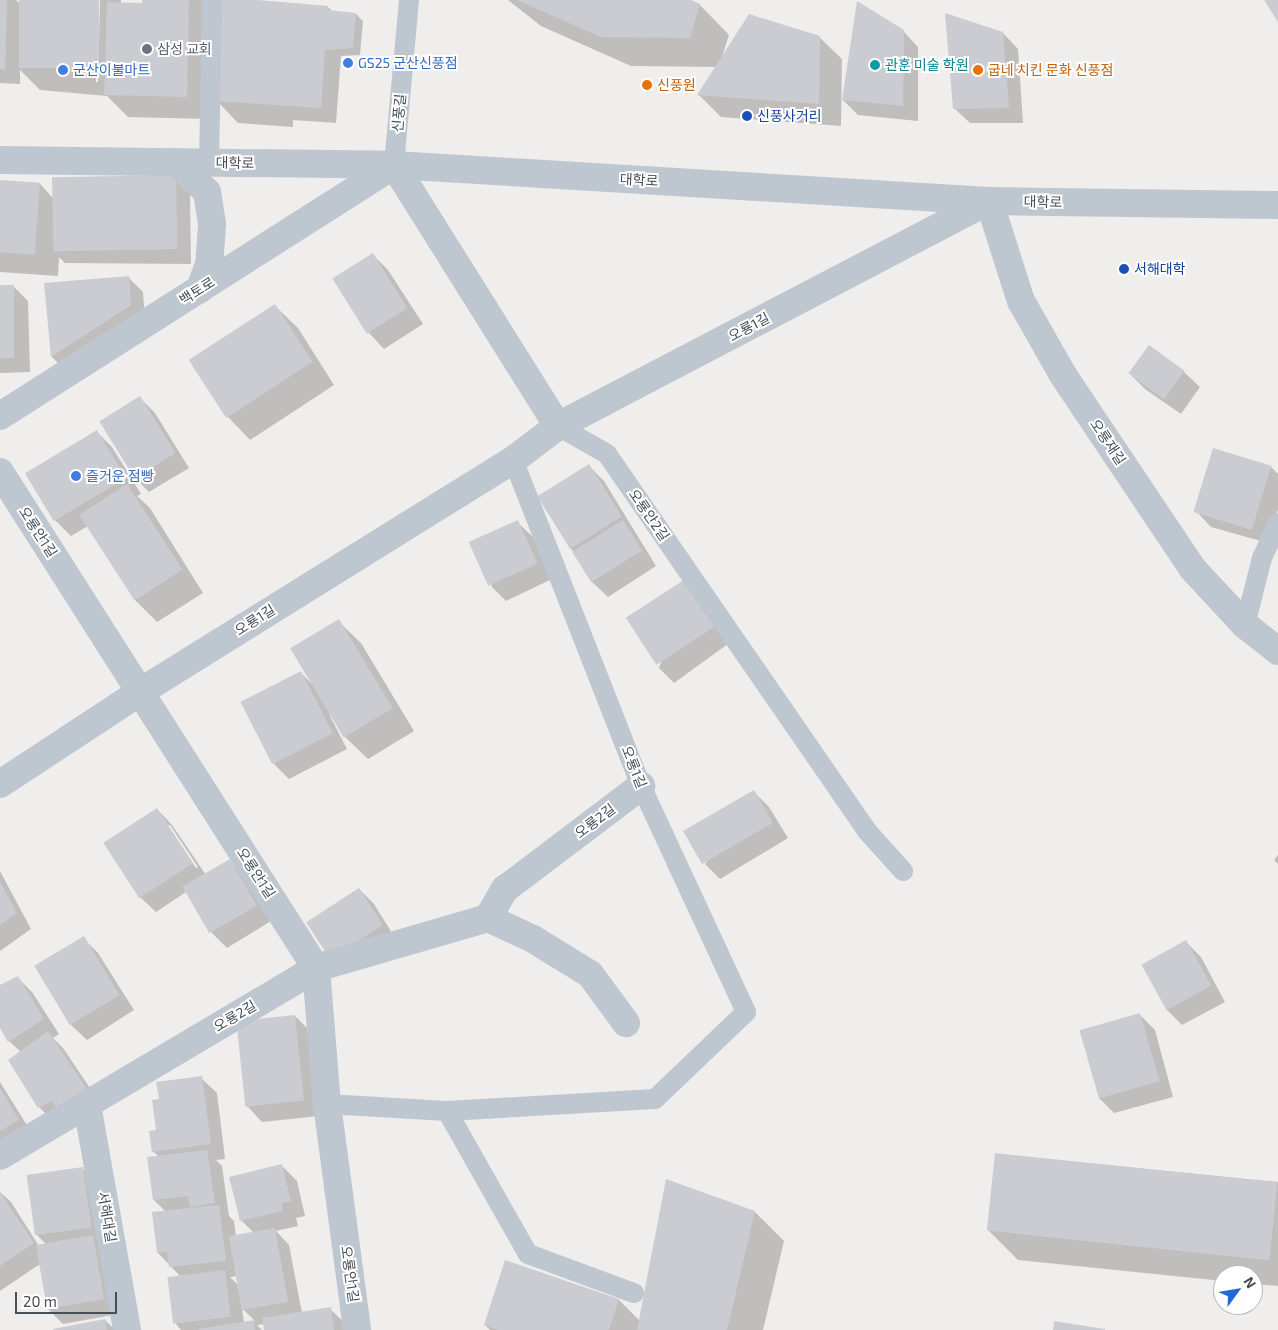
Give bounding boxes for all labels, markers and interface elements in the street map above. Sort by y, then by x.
place label: 삼성 교회 [157,41,212,57]
marker: 삼성 교회 [141,43,153,55]
place label: GS25 군산신풍점 [358,55,458,71]
marker: GS25 군산신풍점 [342,57,354,69]
place label: 관훈 미술 학원 [885,57,969,73]
marker: 관훈 미술 학원 [869,59,881,71]
place label: 군산이불마트 [73,62,150,78]
place label: 굽네 치킨 문화 신풍점 [988,62,1113,78]
marker: 군산이불마트 [57,64,69,76]
marker: 굽네 치킨 문화 신풍점 [972,64,984,76]
place label: 신풍원 [657,77,696,93]
marker: 신풍원 [641,79,653,91]
street label: 신풍길 [389,93,409,133]
place label: 신풍사거리 [757,108,821,124]
marker: 신풍사거리 [741,110,753,122]
street label: 대학로 [216,154,254,172]
street label: 대학로 [619,171,659,189]
street label: 대학로 [1024,193,1062,211]
place label: 서해대학 [1134,261,1186,277]
marker: 서해대학 [1118,263,1130,275]
street label: 백토로 [176,274,218,308]
street label: 오룡1길 [726,309,772,345]
street label: 오룡재길 [1087,416,1129,468]
place label: 즐거운 점빵 [86,468,154,484]
marker: 즐거운 점빵 [70,470,82,482]
street label: 오룡안2길 [625,486,673,544]
street label: 오룡안1길 [15,503,61,561]
street label: 오룡1길 [232,601,278,639]
street label: 오룡1길 [618,743,650,791]
street label: 오룡2길 [571,800,619,842]
street label: 오룡안1길 [233,844,279,902]
street label: 오룡2길 [211,997,259,1035]
street label: 서해대길 [94,1190,120,1244]
street label: 오룡안1길 [338,1245,362,1303]
north arrow [1213,1265,1263,1315]
text: N [1240,1274,1260,1291]
scale bar [18,1282,120,1314]
text: 20 m [23,1292,57,1310]

